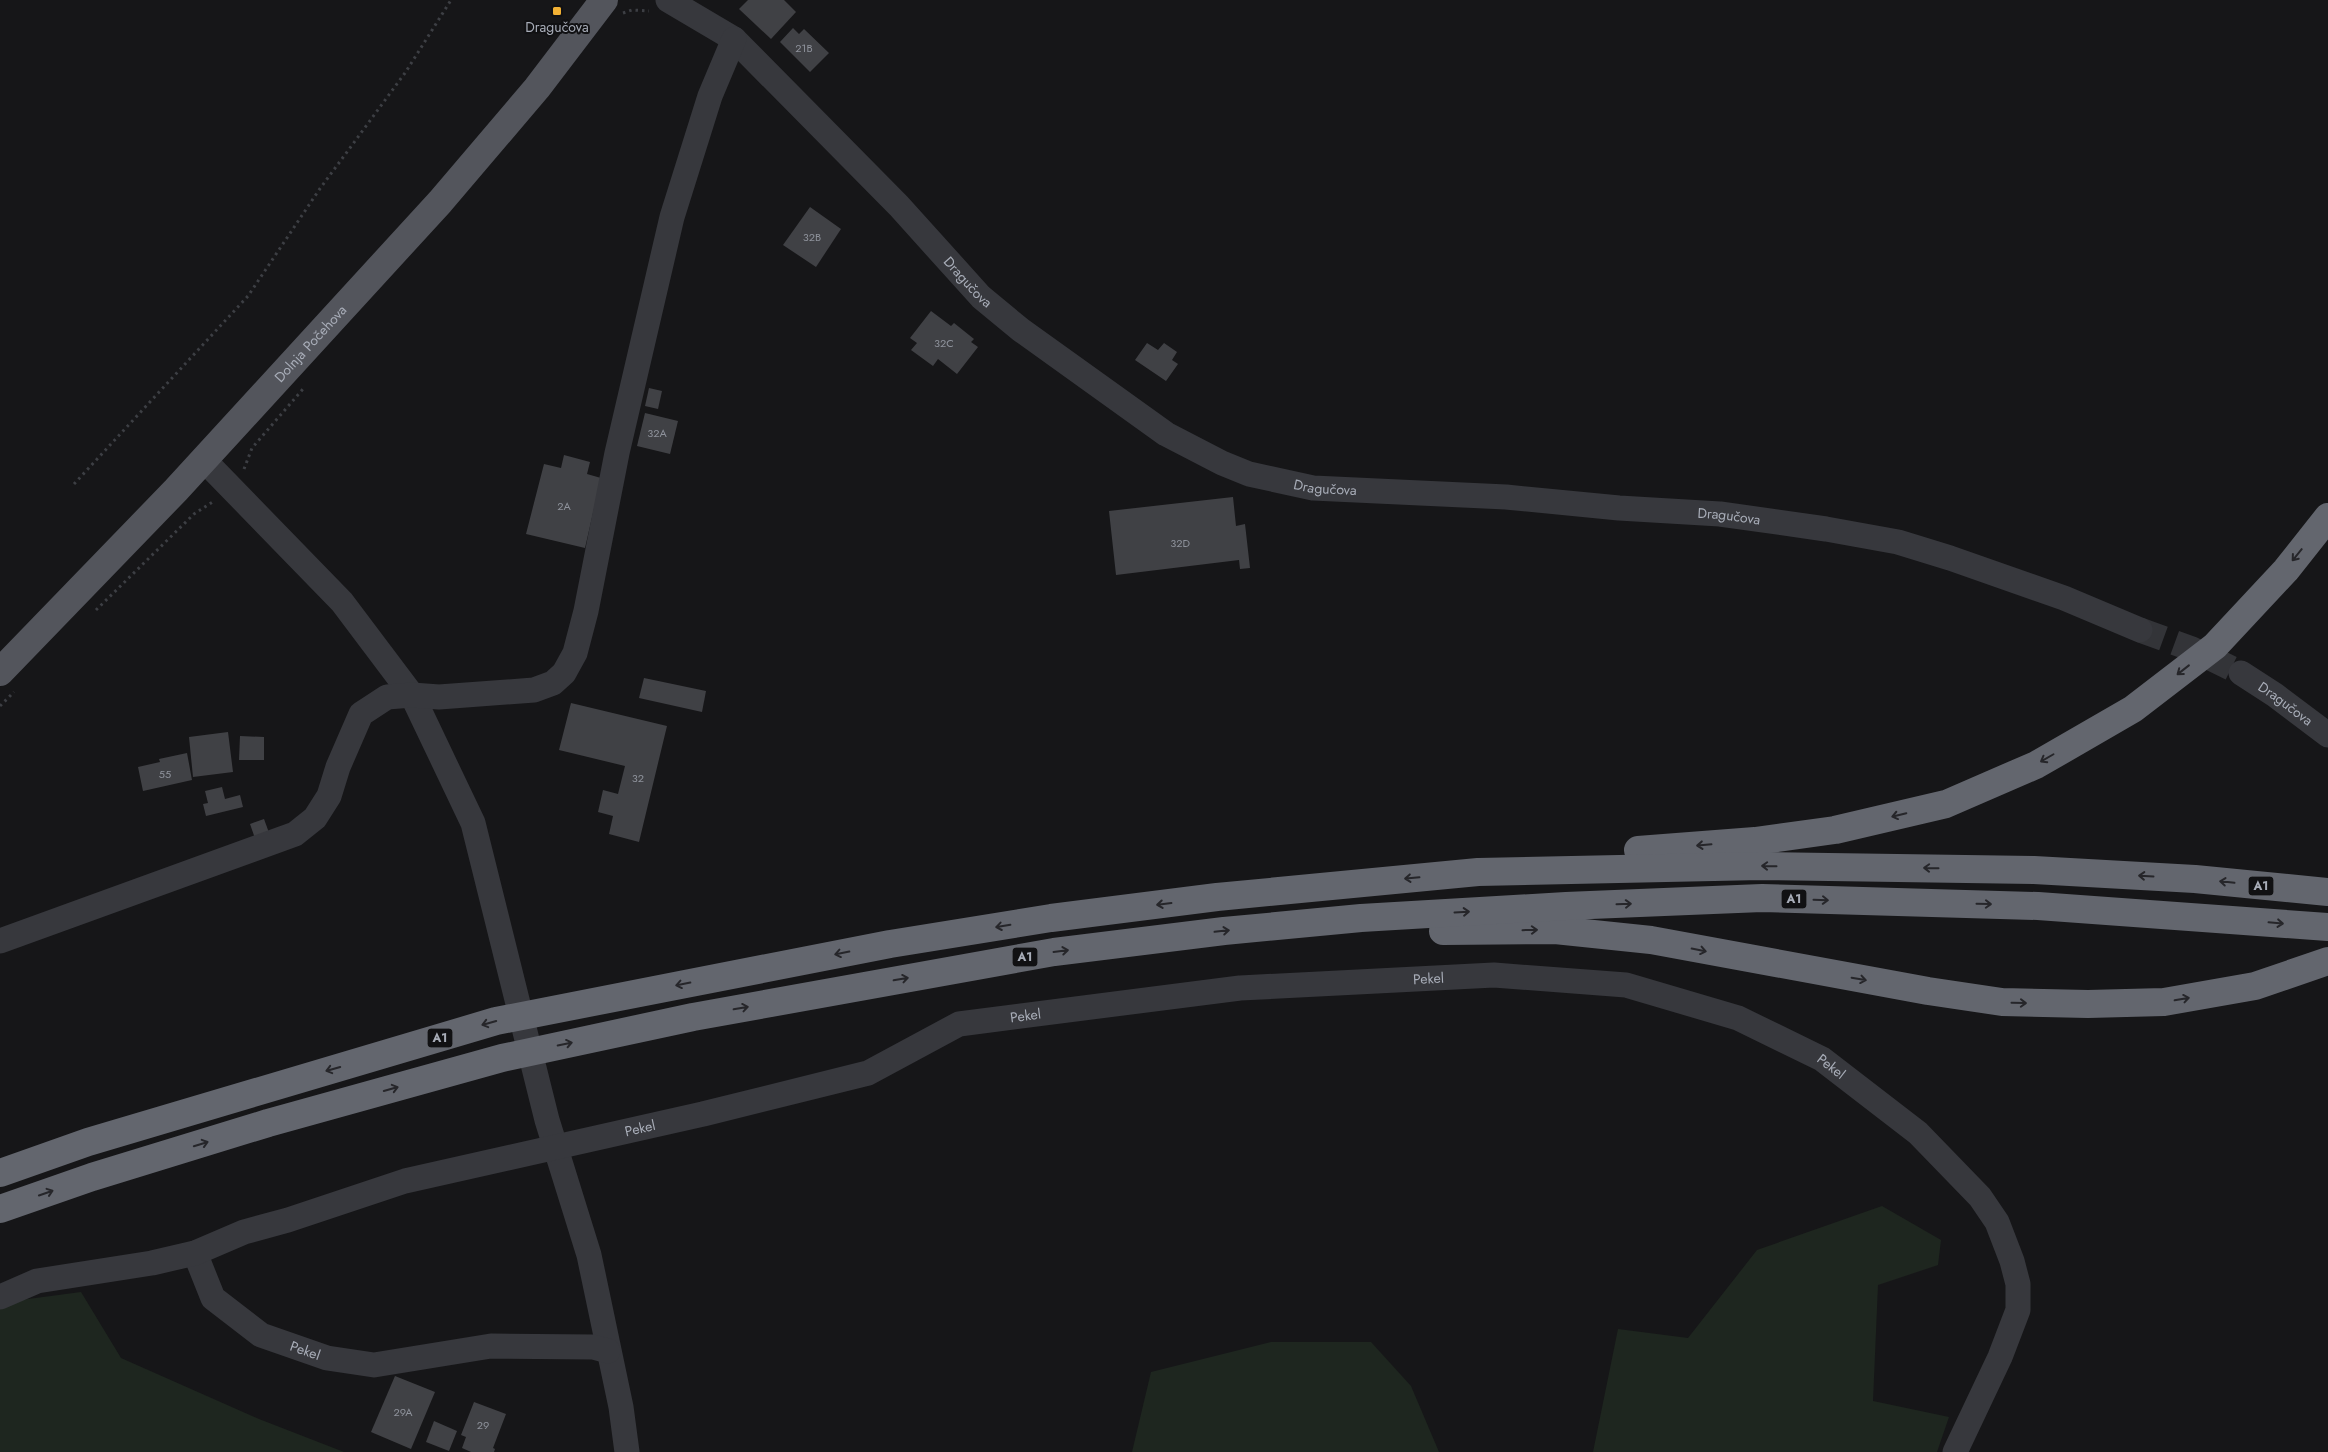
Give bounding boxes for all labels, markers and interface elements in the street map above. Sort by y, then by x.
marker: Dragučova [551,5,563,17]
place label: Dragučova [525,17,589,37]
house number: 21B [795,40,813,56]
house number: 32B [803,229,821,245]
street label: Dragučova [939,252,996,312]
street label: Dolnja Počehova [270,300,351,387]
house number: 32C [934,335,954,351]
house number: 32A [647,425,667,441]
street label: Dragučova [1292,474,1357,500]
house number: 2A [557,498,571,514]
street label: Dragučova [1697,503,1762,530]
house number: 32D [1170,535,1190,551]
one-way arrow [2292,548,2303,561]
one-way arrow [2176,665,2190,675]
street label: Dragučova [2254,677,2317,730]
one-way arrow [2041,754,2055,764]
house number: 55 [159,766,171,782]
house number: 32 [632,770,644,786]
one-way arrow [1891,811,1907,820]
one-way arrow [1696,840,1712,850]
one-way arrow [1761,861,1778,871]
one-way arrow [1924,863,1940,873]
one-way arrow [2138,872,2154,881]
one-way arrow [1405,874,1421,883]
road number: A1 [2248,876,2274,896]
one-way arrow [2220,877,2236,887]
road number: A1 [1782,890,1806,909]
one-way arrow [1813,895,1829,905]
one-way arrow [1156,899,1172,909]
one-way arrow [1616,899,1632,908]
one-way arrow [1976,900,1992,909]
one-way arrow [1454,908,1470,917]
one-way arrow [2268,918,2284,927]
one-way arrow [995,921,1011,931]
one-way arrow [1522,925,1538,935]
one-way arrow [1214,926,1230,936]
one-way arrow [1691,945,1707,955]
one-way arrow [1052,946,1068,956]
road number: A1 [1012,948,1038,966]
one-way arrow [835,949,851,958]
street label: Pekel [1413,968,1444,989]
one-way arrow [892,974,908,984]
one-way arrow [1850,974,1866,984]
one-way arrow [675,980,691,989]
one-way arrow [2173,994,2189,1004]
one-way arrow [2011,998,2027,1008]
one-way arrow [732,1003,748,1013]
street label: Pekel [1009,1004,1042,1027]
one-way arrow [482,1019,498,1029]
road number: A1 [428,1028,452,1048]
one-way arrow [556,1039,572,1048]
street label: Pekel [1813,1049,1850,1084]
one-way arrow [326,1065,342,1075]
one-way arrow [382,1083,398,1093]
street label: Pekel [623,1115,657,1141]
one-way arrow [192,1138,208,1148]
one-way arrow [38,1188,53,1197]
street label: Pekel [287,1336,323,1365]
house number: 29A [393,1404,413,1420]
house number: 29 [477,1417,489,1433]

